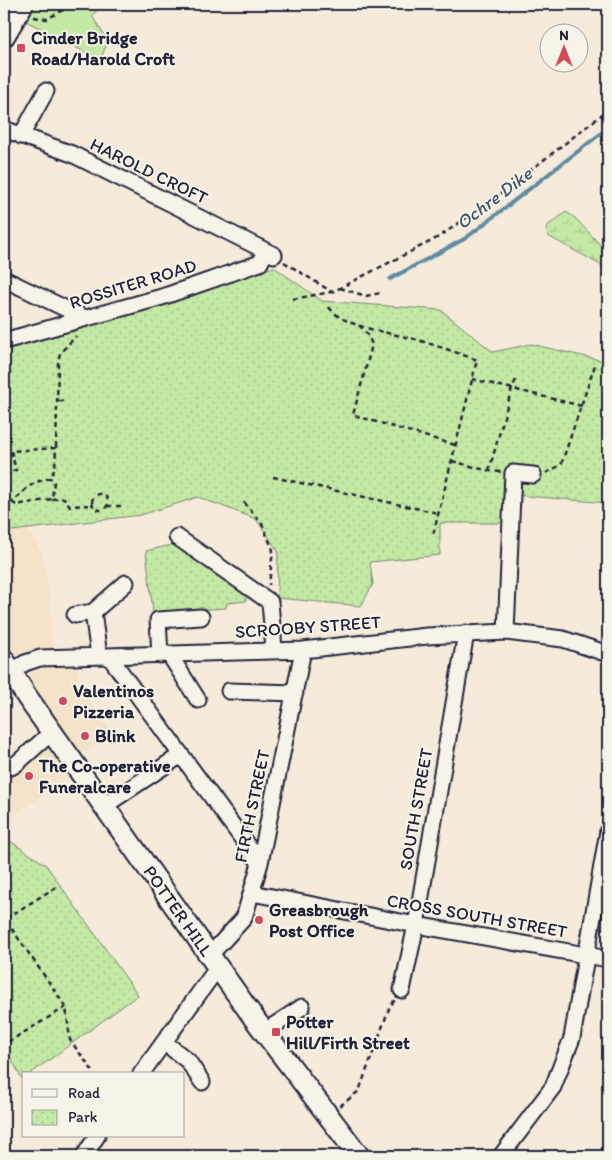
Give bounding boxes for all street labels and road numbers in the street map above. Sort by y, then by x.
street label: HAROLD CROFT [87,133,211,209]
street label: ROSSITER ROAD [67,254,199,314]
street label: SCROOBY STREET [234,611,382,643]
street label: SOUTH STREET [394,746,438,872]
street label: FIRTH STREET [229,748,275,864]
street label: POTTER HILL [139,861,217,961]
street label: CROSS SOUTH STREET [385,889,569,943]

